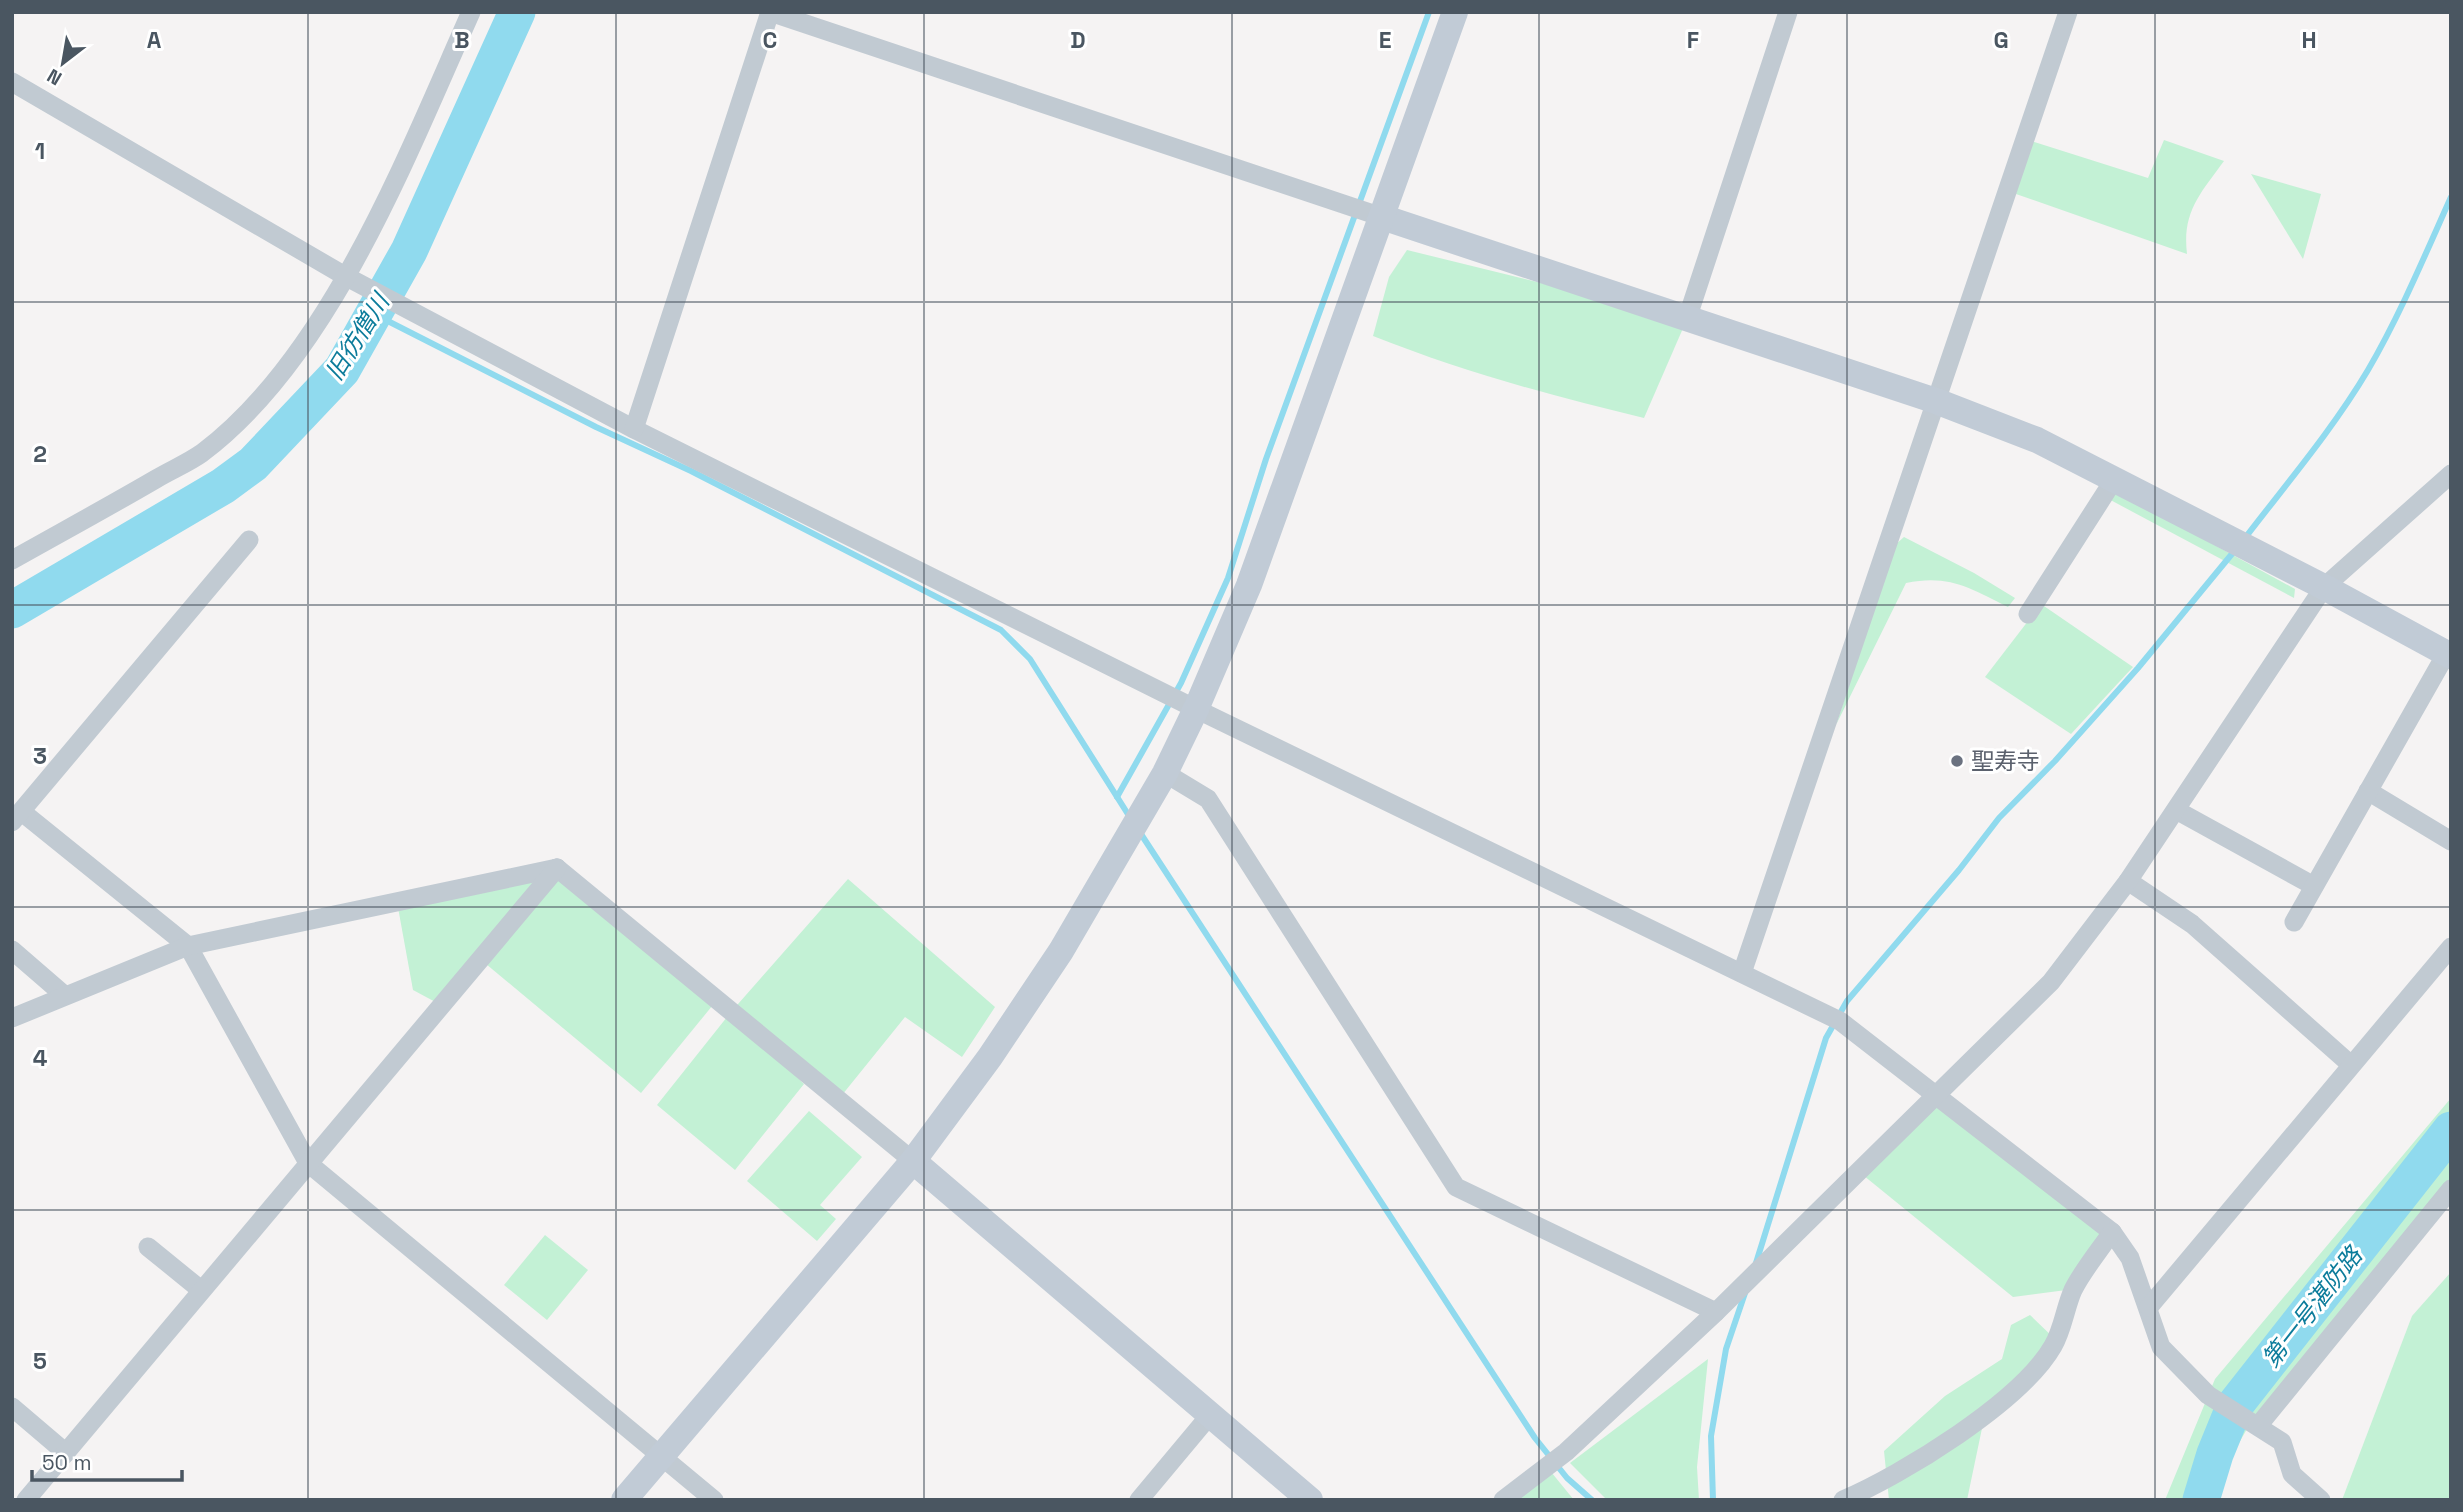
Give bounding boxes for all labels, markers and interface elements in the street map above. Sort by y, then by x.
text: A [147,25,162,55]
text: B [454,25,470,55]
text: C [763,25,777,55]
text: D [1070,25,1086,55]
text: E [1379,25,1391,55]
text: F [1687,25,1699,55]
text: G [1993,25,2009,55]
text: H [2301,25,2317,55]
north arrow [28,28,98,98]
text: N [43,63,66,91]
text: 1 [35,136,45,166]
water label: 旧彷僧川 [318,286,397,386]
text: 2 [33,439,47,469]
text: 3 [33,741,47,771]
place label: 聖寿寺 [1971,746,2040,776]
marker: 聖寿寺 [1949,753,1965,769]
text: 4 [33,1043,48,1073]
water label: 第一号湛防路 [2255,1239,2370,1373]
text: 5 [33,1346,47,1376]
scale bar [32,1438,182,1482]
text: 50 m [42,1449,92,1476]

